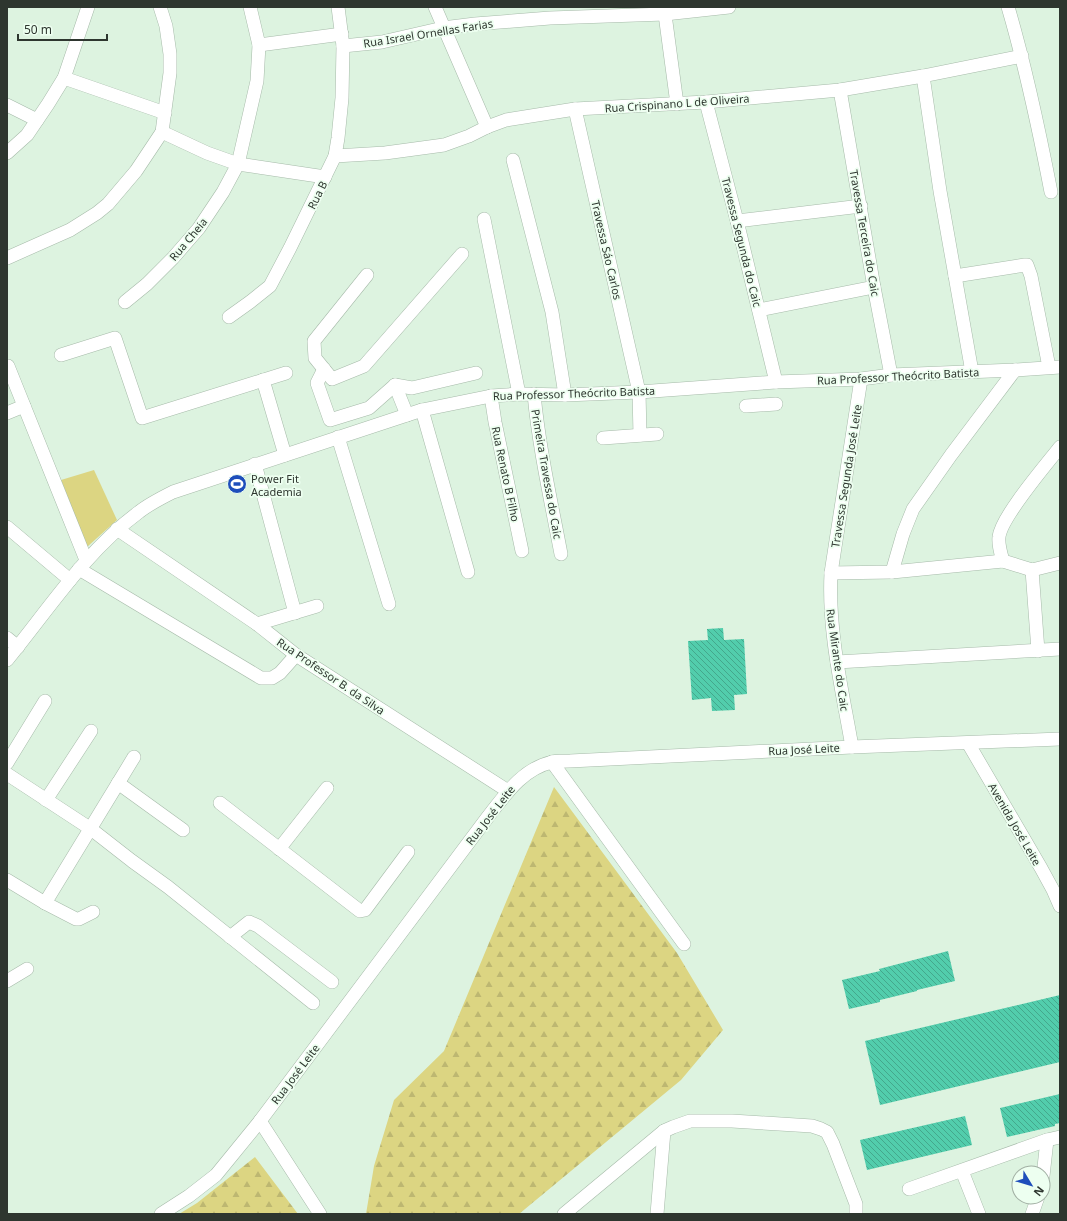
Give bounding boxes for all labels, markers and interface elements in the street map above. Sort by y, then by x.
street label: Rua Israel Ornellas Farias [362,15,494,51]
scale bar [18,16,107,42]
text: 50 m [24,21,52,38]
street label: Rua Crispinano L de Oliveira [604,90,750,116]
street label: Travessa Terceira do Caic [846,168,884,298]
street label: Travessa Segunda do Caic [719,175,765,309]
street label: Rua B [304,178,330,212]
street label: Travessa Sáo Carlos [588,199,626,301]
street label: Rua Cheia [166,214,210,264]
street label: Rua Professor Theócrito Batista [817,364,979,388]
street label: Rua Professor Theócrito Batista [493,383,655,403]
street label: Travessa Segunda José Leite [827,403,865,549]
street label: Primeira Travessa do Caic [528,408,566,540]
street label: Rua Renato B Filho [489,425,523,523]
place label: Power Fit Academia [251,471,302,499]
sports icon: Power Fit Academia [226,473,248,495]
street label: Rua Mirante do Caic [823,608,853,712]
street label: Rua Professor B. da Silva [274,634,388,718]
street label: Rua José Leite [768,740,840,758]
street label: Avenida José Leite [985,780,1045,868]
street label: Rua José Leite [462,782,518,848]
street label: Rua José Leite [267,1041,323,1107]
north arrow [1011,1165,1051,1205]
text: N [1031,1183,1048,1200]

